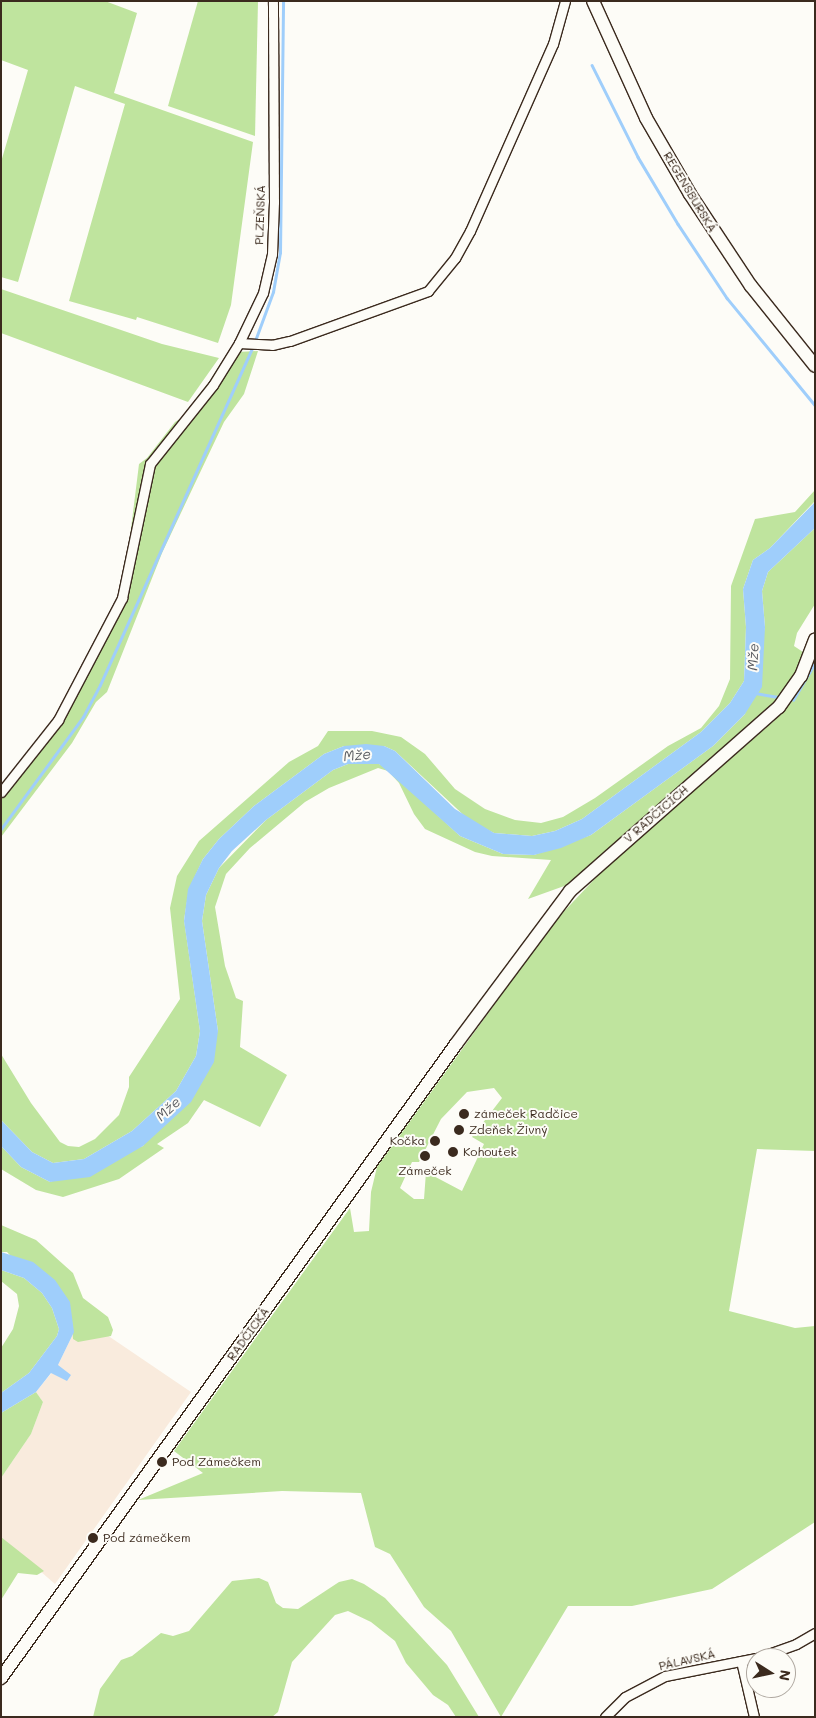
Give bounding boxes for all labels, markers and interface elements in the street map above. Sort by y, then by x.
street label: REGENSBURSKÁ [660,149,720,235]
street label: PLZEŇSKÁ [252,185,268,245]
water label: Mže [744,643,762,671]
water label: Mže [342,745,372,765]
street label: V RADČICÍCH [621,782,691,846]
water label: Mže [152,1093,184,1125]
place label: zámeček Radčice [474,1107,578,1121]
marker: zámeček Radčice [458,1108,470,1120]
place label: Zdeňek Živný [469,1123,547,1137]
marker: Zdeňek Živný [453,1124,465,1136]
place label: Kočka [390,1134,425,1148]
marker: Kočka [429,1135,441,1147]
place label: Kohoutek [463,1145,517,1159]
marker: Kohoutek [447,1146,459,1158]
marker: Zámeček [419,1150,431,1162]
place label: Zámeček [398,1164,452,1178]
street label: RADČICKÁ [224,1305,272,1363]
place label: Pod Zámečkem [172,1455,261,1469]
marker: Pod Zámečkem [156,1456,168,1468]
place label: Pod zámečkem [103,1531,190,1545]
marker: Pod zámečkem [87,1532,99,1544]
street label: PÁLAVSKÁ [657,1647,717,1673]
north arrow [746,1648,796,1698]
text: N [775,1669,796,1682]

